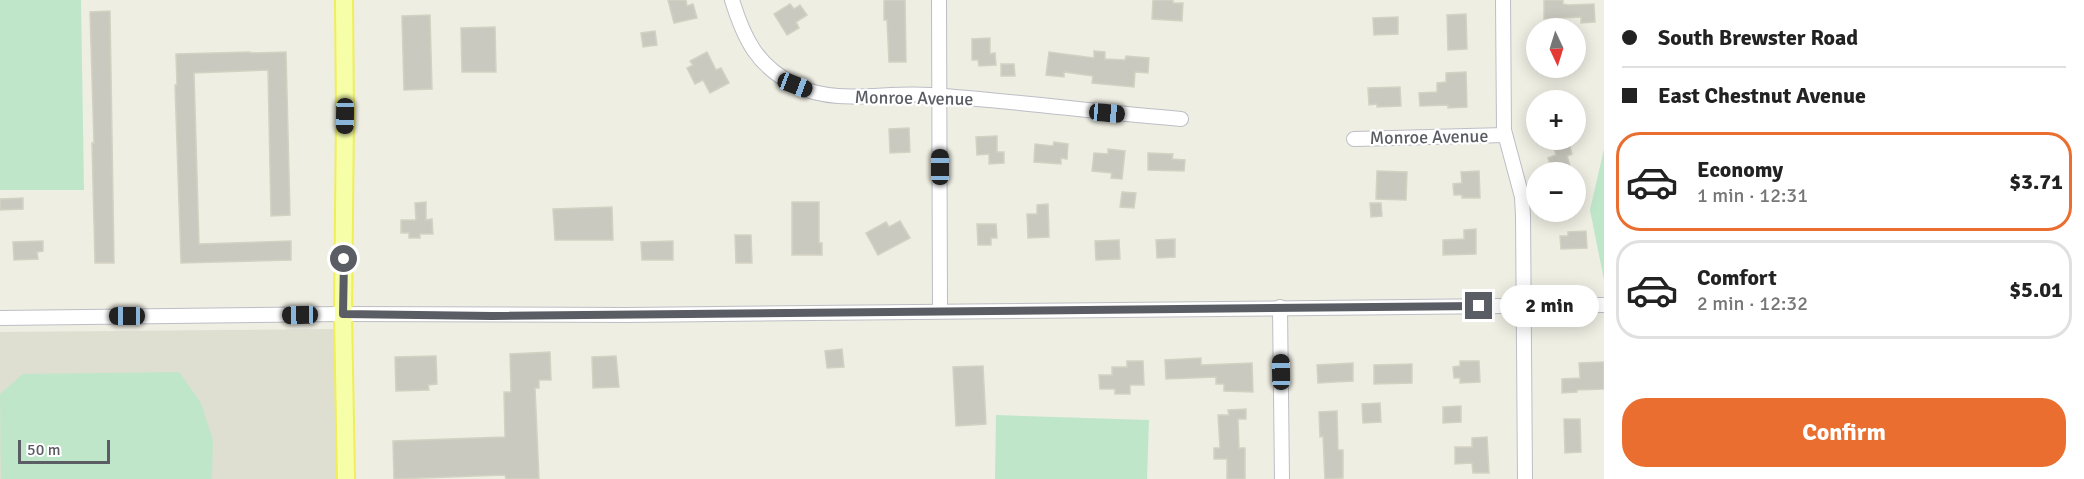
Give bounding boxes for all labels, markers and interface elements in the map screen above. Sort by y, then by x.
north arrow [1526,18,1586,78]
map controls [1526,18,1586,222]
text: South Brewster Road [1658,24,1858,51]
car [775,70,815,100]
text: East Chestnut Avenue [1658,82,1866,109]
street label: Monroe Avenue [854,86,974,110]
button: + [1526,90,1586,150]
car [336,98,354,134]
car [1088,102,1126,124]
street label: Monroe Avenue [1369,125,1489,149]
car [931,149,949,185]
icon: car [1625,155,1679,209]
text: Economy [1697,156,1783,183]
button: − [1526,162,1586,222]
text: $3.71 [2009,168,2063,195]
text: 1 min · 12:31 [1697,183,1808,208]
route start [330,245,357,272]
icon: car [1625,263,1679,317]
text: Comfort [1697,264,1777,291]
text: $5.01 [2009,276,2063,303]
callout: 2 min [1500,285,1599,327]
text: 2 min · 12:32 [1697,291,1808,316]
route end [1465,292,1492,319]
text: 2 min [1525,293,1574,318]
car [282,306,318,324]
car [109,307,145,325]
car [1272,354,1290,390]
button: Confirm [1622,398,2066,467]
scale bar [18,437,110,464]
text: 50 m [27,440,61,460]

